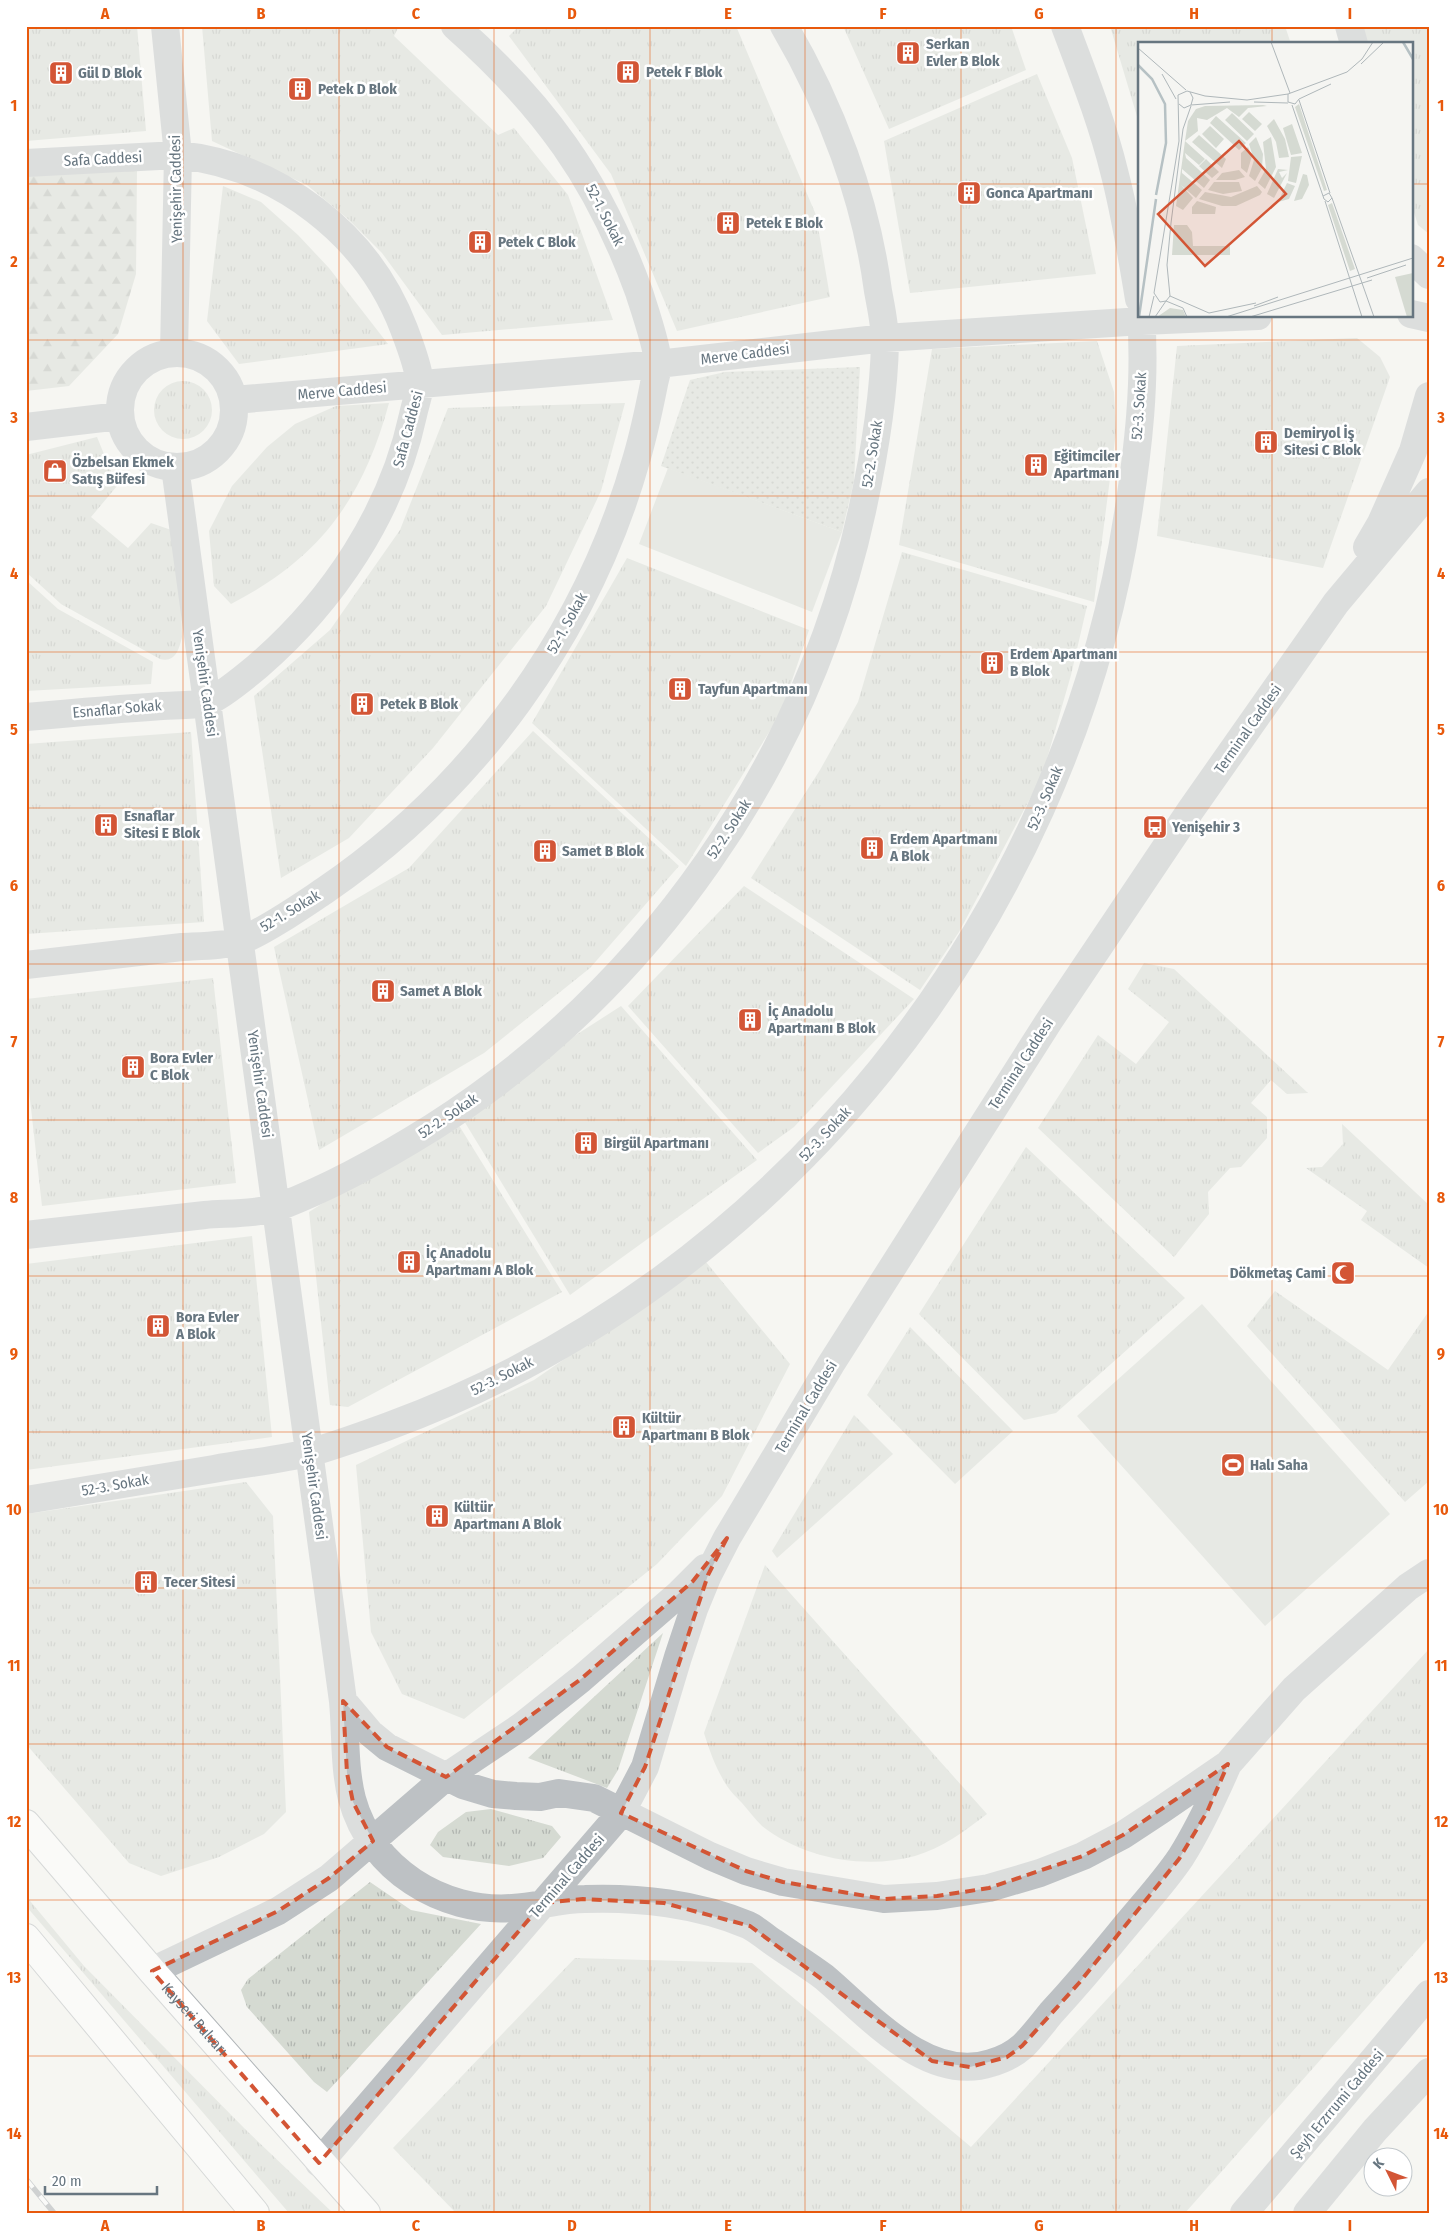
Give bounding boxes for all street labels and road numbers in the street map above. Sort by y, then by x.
street label: Yenişehir Caddesi [166,135,186,243]
street label: Safa Caddesi [63,148,143,170]
street label: 52-1. Sokak [582,181,628,249]
street label: Merve Caddesi [700,340,790,368]
street label: 52-3. Sokak [1128,371,1150,440]
street label: Merve Caddesi [297,378,387,404]
street label: Safa Caddesi [389,389,427,469]
street label: 52-2. Sokak [858,419,886,489]
street label: 52-1. Sokak [543,589,591,657]
street label: Yenişehir Caddesi [189,628,221,738]
street label: Terminal Caddesi [1210,681,1286,777]
street label: Esnaflar Sokak [72,696,162,722]
street label: 52-3. Sokak [1023,763,1067,833]
street label: 52-2. Sokak [703,796,755,862]
street label: 52-1. Sokak [257,886,323,936]
street label: Terminal Caddesi [985,1015,1057,1113]
street label: Yenişehir Caddesi [244,1029,276,1139]
street label: 52-2. Sokak [415,1090,481,1142]
street label: 52-3. Sokak [795,1103,855,1165]
street label: 52-3. Sokak [468,1353,536,1399]
street label: Terminal Caddesi [771,1357,841,1457]
street label: Yenişehir Caddesi [298,1431,330,1541]
street label: 52-3. Sokak [80,1470,150,1500]
street label: Terminal Caddesi [526,1830,608,1922]
street label: Kayseri Bulvarı [158,1979,231,2059]
street label: Şeyh Erzrrumi Caddesi [1286,2046,1388,2162]

